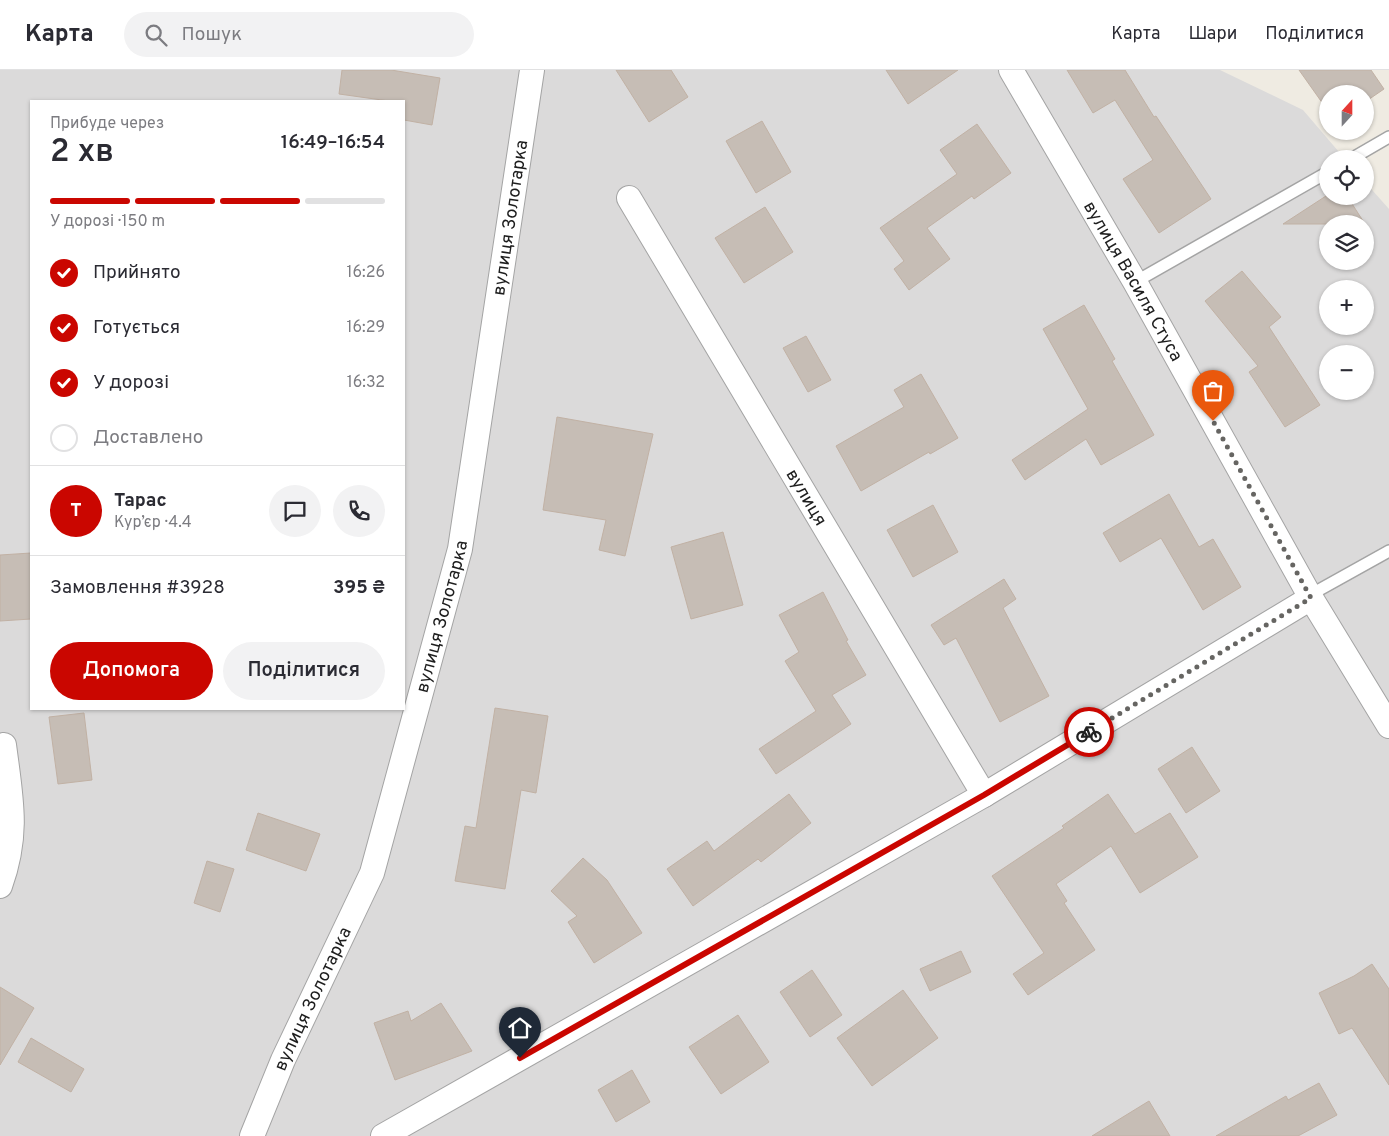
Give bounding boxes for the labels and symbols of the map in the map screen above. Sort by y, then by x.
north arrow [1319,85,1374,140]
street label: вулиця Золотарка [488,139,534,297]
street label: вулиця Василя Стуса [1077,197,1187,366]
pin [1192,370,1234,421]
street label: вулиця [780,465,831,530]
street label: вулиця Золотарка [411,539,474,696]
courier [1064,707,1114,757]
street label: вулиця Золотарка [270,924,358,1075]
pin [499,1007,541,1058]

